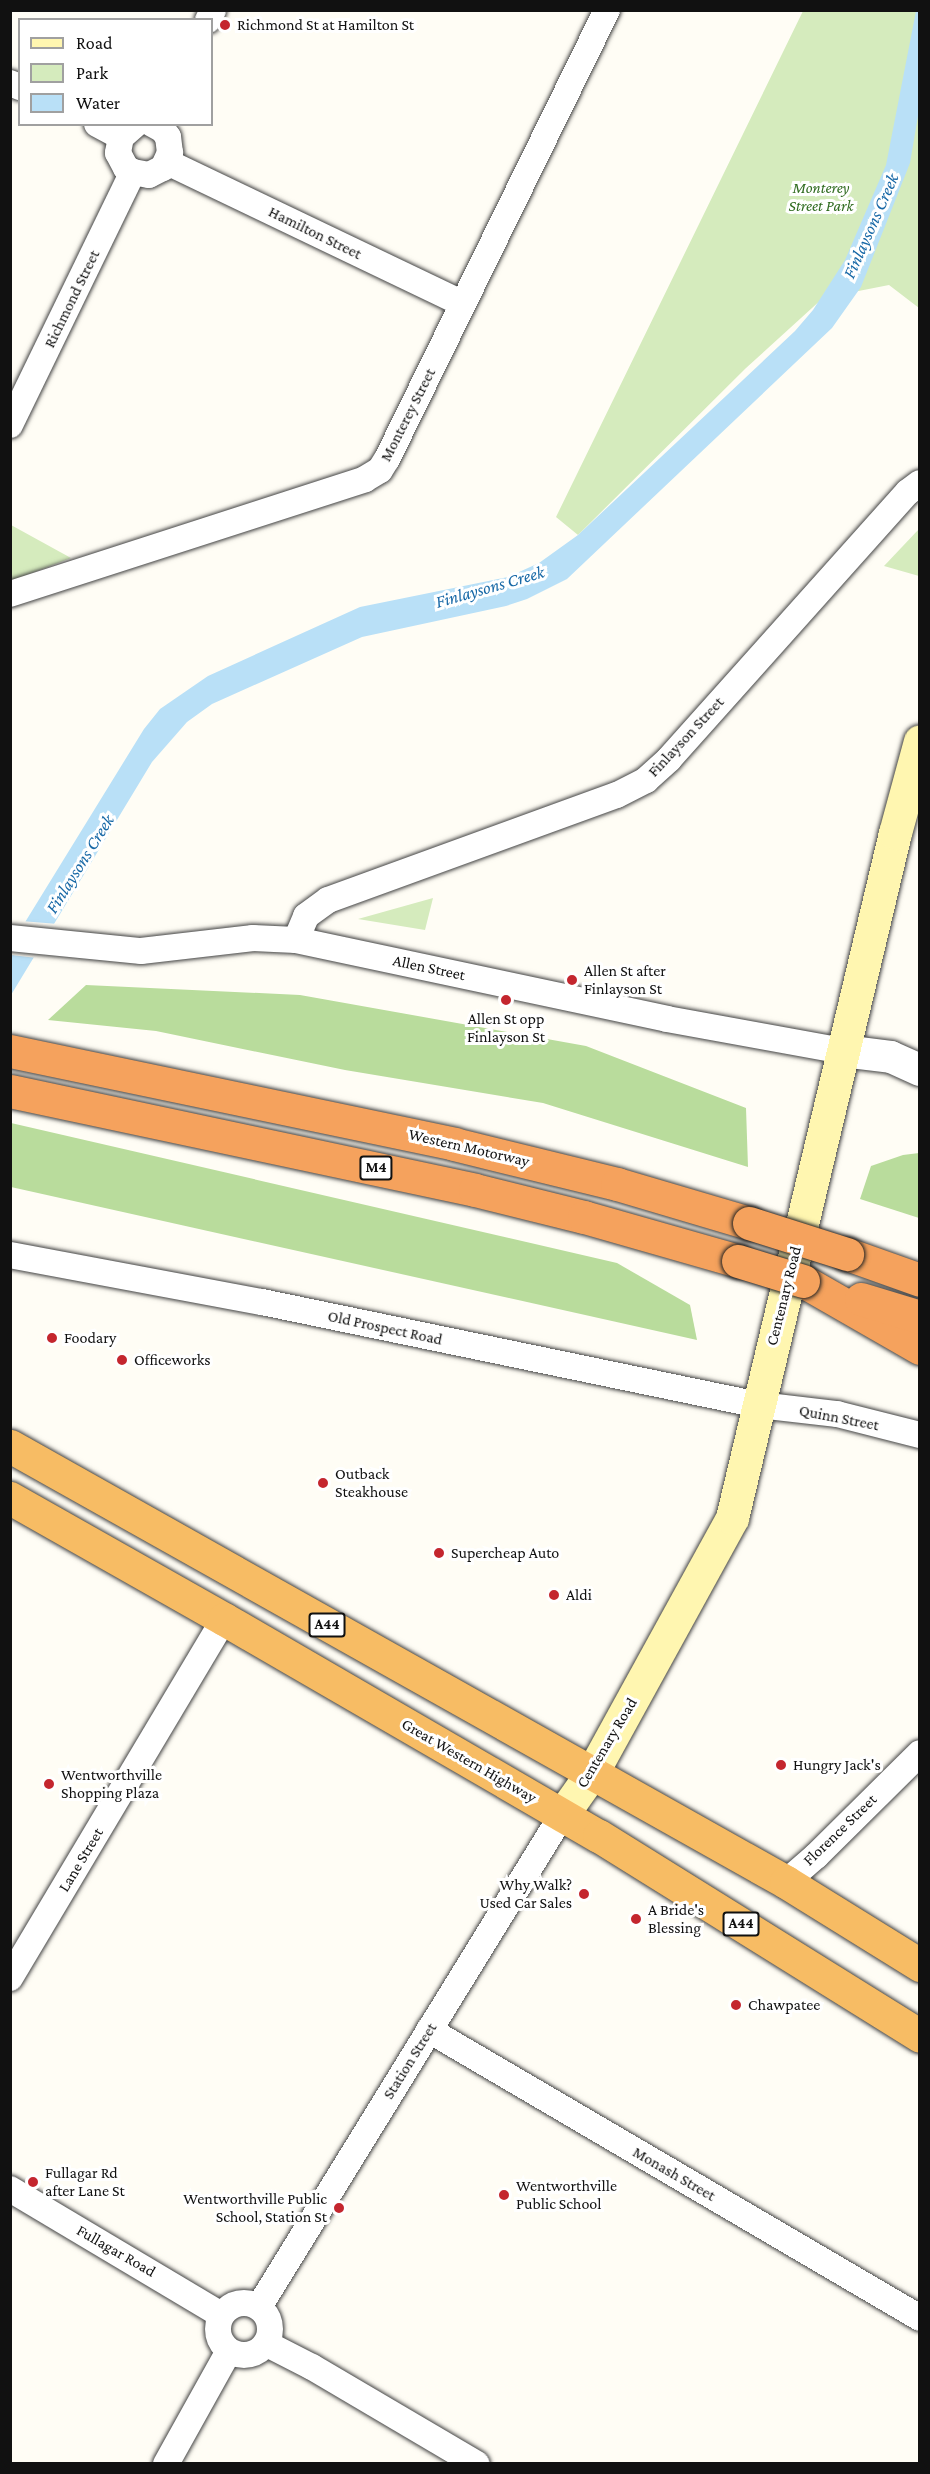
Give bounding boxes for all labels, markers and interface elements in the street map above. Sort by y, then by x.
place label: Richmond St at Hamilton St [237,15,414,35]
legend [18,18,213,126]
marker: Richmond St at Hamilton St [218,18,232,32]
text: Road [76,33,113,53]
text: Park [76,63,108,83]
text: Water [76,93,120,113]
water label: Finlaysons Creek [838,170,904,282]
park label: Monterey Street Park [789,178,853,216]
street label: Hamilton Street [265,202,365,264]
street label: Richmond Street [40,247,104,351]
street label: Monterey Street [376,365,440,465]
water label: Finlaysons Creek [433,561,547,613]
street label: Finlayson Street [644,693,728,781]
water label: Finlaysons Creek [41,811,119,917]
street label: Allen Street [391,951,467,985]
place label: Allen St after Finlayson St [584,961,666,999]
marker: Allen St after Finlayson St [565,973,579,987]
marker: Allen St opp Finlayson St [499,993,513,1007]
place label: Allen St opp Finlayson St [467,1009,545,1047]
street label: Western Motorway [407,1125,531,1171]
road number: M4 [358,1156,394,1180]
street label: Centenary Road [762,1244,806,1348]
street label: Old Prospect Road [326,1306,444,1350]
place label: Foodary [64,1328,116,1348]
marker: Foodary [45,1331,59,1345]
place label: Officeworks [134,1350,211,1370]
marker: Officeworks [115,1353,129,1367]
street label: Quinn Street [797,1401,881,1435]
place label: Outback Steakhouse [335,1464,408,1502]
marker: Outback Steakhouse [316,1476,330,1490]
place label: Supercheap Auto [451,1543,559,1563]
marker: Supercheap Auto [432,1546,446,1560]
place label: Aldi [566,1585,592,1605]
marker: Aldi [547,1588,561,1602]
road number: A44 [308,1613,346,1637]
street label: Centenary Road [573,1694,641,1792]
street label: Great Western Highway [398,1715,540,1807]
place label: Hungry Jack's [793,1755,881,1775]
marker: Hungry Jack's [774,1758,788,1772]
place label: Wentworthville Shopping Plaza [61,1765,162,1803]
marker: Wentworthville Shopping Plaza [42,1777,56,1791]
street label: Florence Street [799,1790,881,1870]
street label: Lane Street [54,1824,108,1896]
place label: Why Walk? Used Car Sales [479,1875,572,1913]
marker: Why Walk? Used Car Sales [577,1887,591,1901]
place label: A Bride's Blessing [648,1900,704,1938]
marker: A Bride's Blessing [629,1912,643,1926]
road number: A44 [722,1912,760,1936]
place label: Chawpatee [748,1995,820,2015]
marker: Chawpatee [729,1998,743,2012]
street label: Station Street [379,2019,441,2103]
street label: Monash Street [629,2143,719,2205]
place label: Fullagar Rd after Lane St [45,2163,125,2201]
marker: Fullagar Rd after Lane St [26,2175,40,2189]
place label: Wentworthville Public School [516,2176,617,2214]
marker: Wentworthville Public School [497,2188,511,2202]
place label: Wentworthville Public School, Station St [183,2189,327,2227]
marker: Wentworthville Public School, Station St [332,2201,346,2215]
street label: Fullagar Road [73,2221,159,2281]

